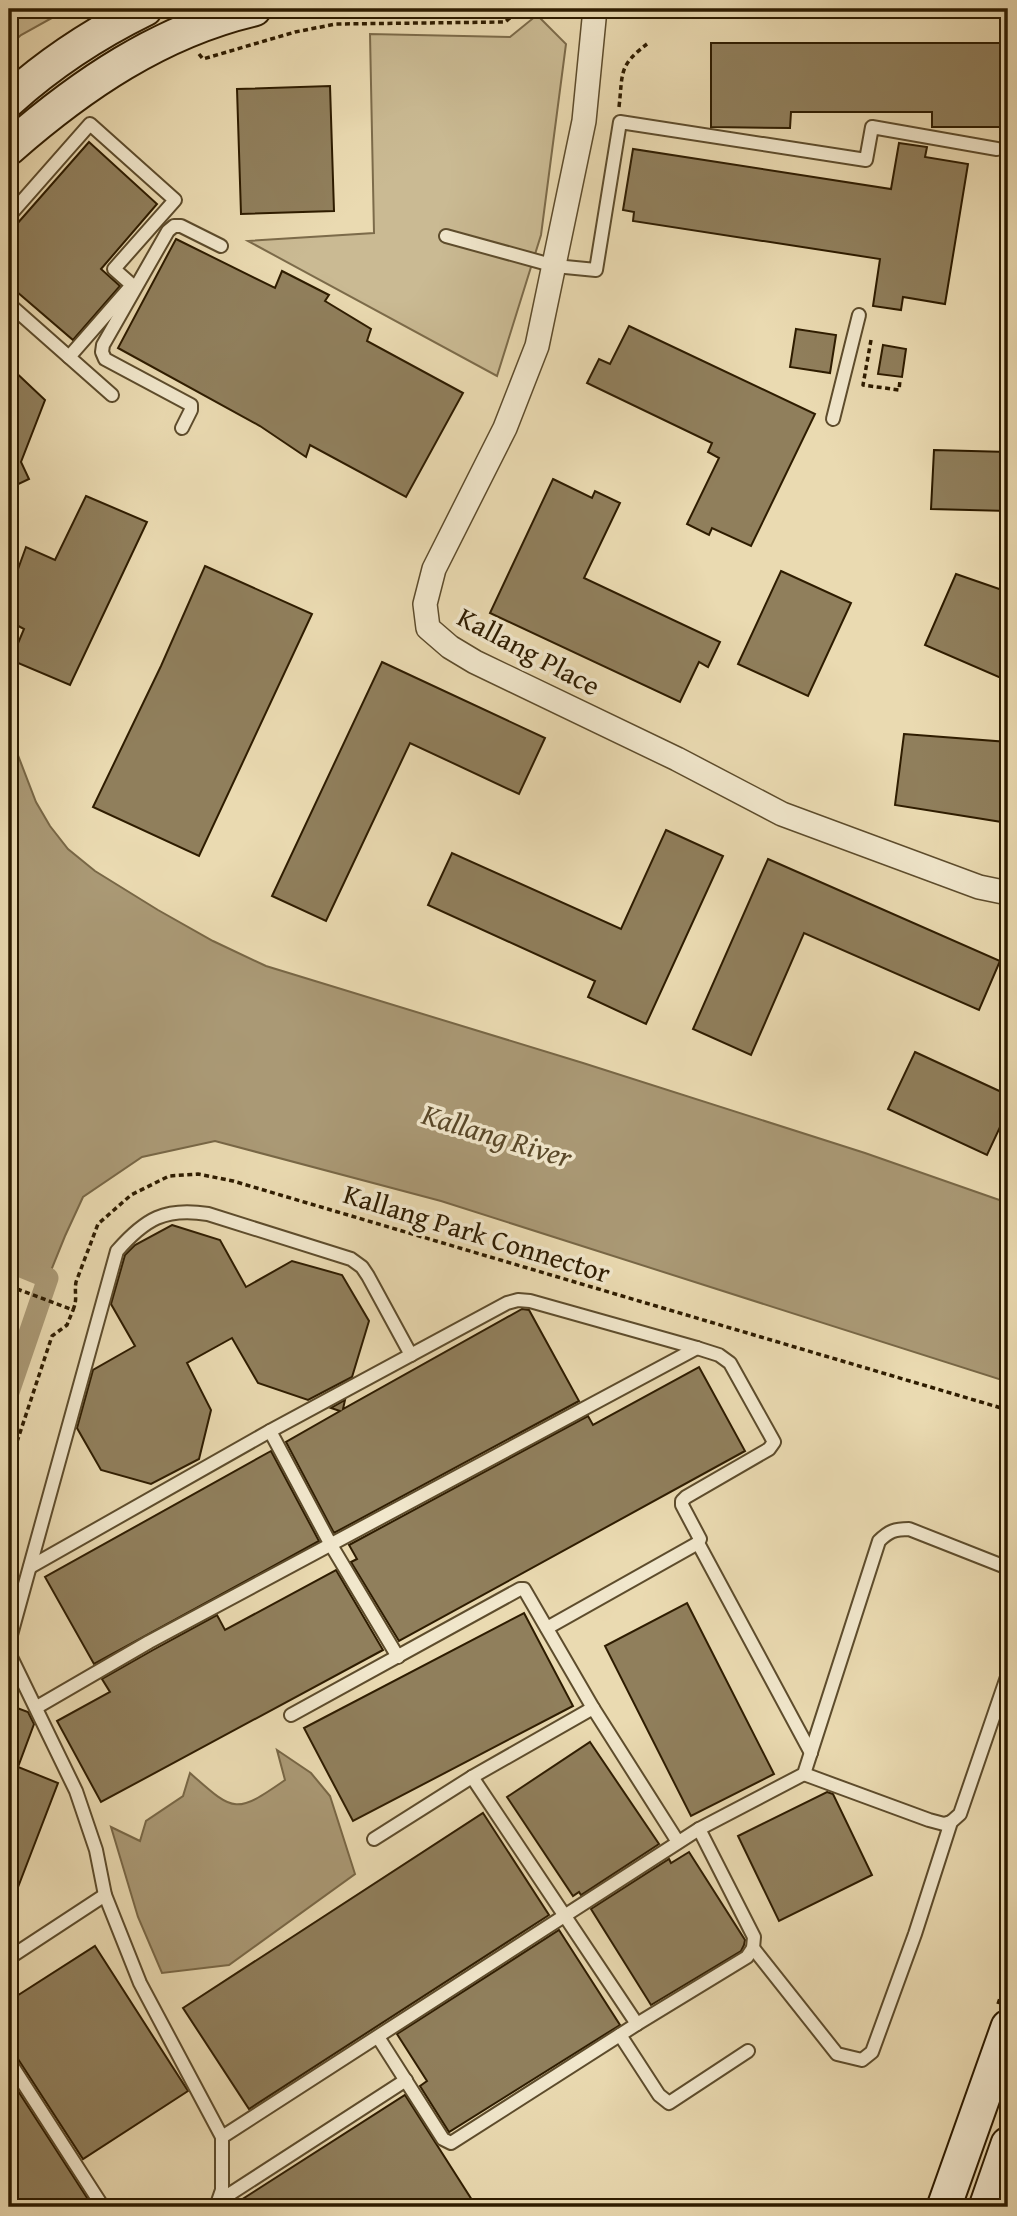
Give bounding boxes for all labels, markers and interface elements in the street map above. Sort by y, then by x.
street label: Kallang Place [451,596,608,705]
water label: Kallang River [416,1091,578,1179]
street label: Kallang Park Connector [339,1172,616,1293]

